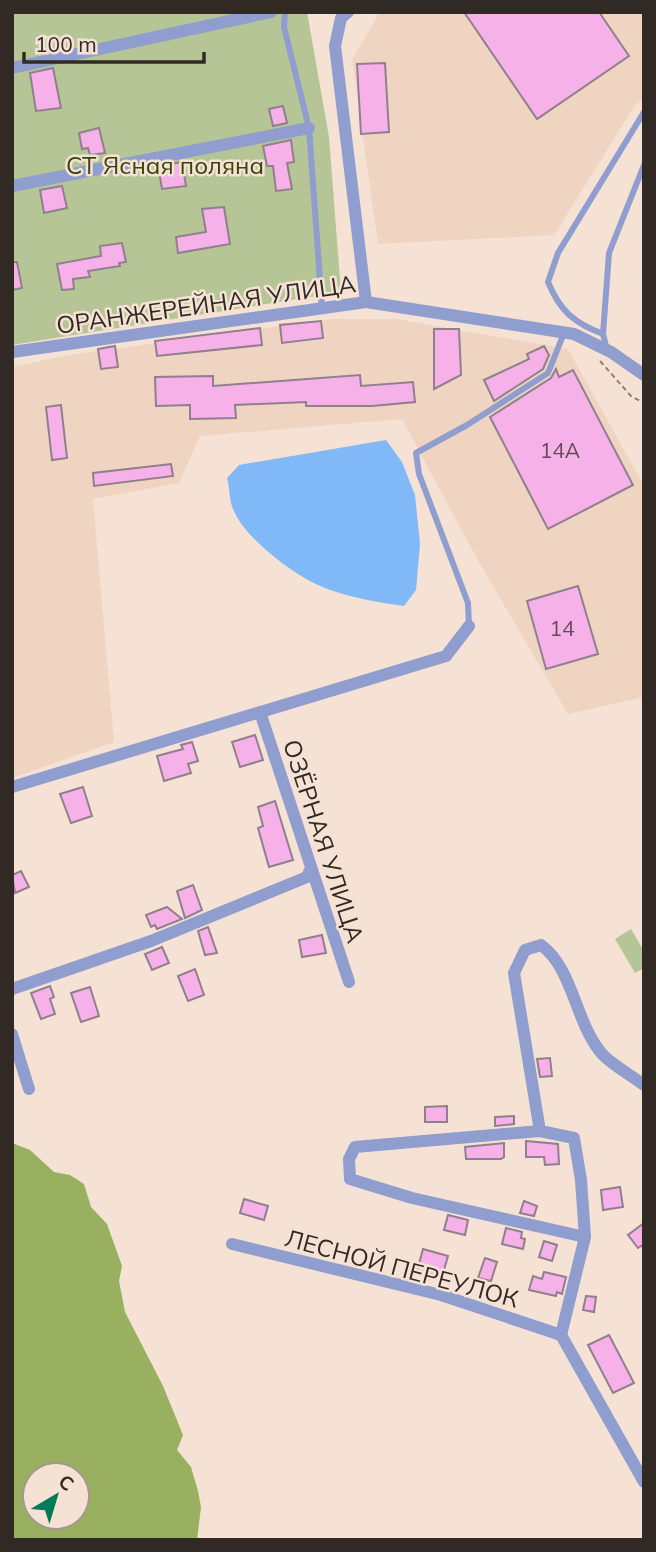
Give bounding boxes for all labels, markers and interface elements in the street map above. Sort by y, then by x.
scale bar [24,21,205,65]
text: 100 m [35,31,97,57]
park label: СТ Ясная поляна [66,150,264,180]
street label: ОРАНЖЕРЕЙНАЯ УЛИЦА [54,268,358,340]
house number: 14А [540,437,581,463]
house number: 14 [549,615,575,641]
street label: ОЗЁРНАЯ УЛИЦА [277,736,371,947]
street label: ЛЕСНОЙ ПЕРЕУЛОК [282,1222,522,1314]
north arrow [21,1461,91,1531]
text: С [54,1469,79,1496]

